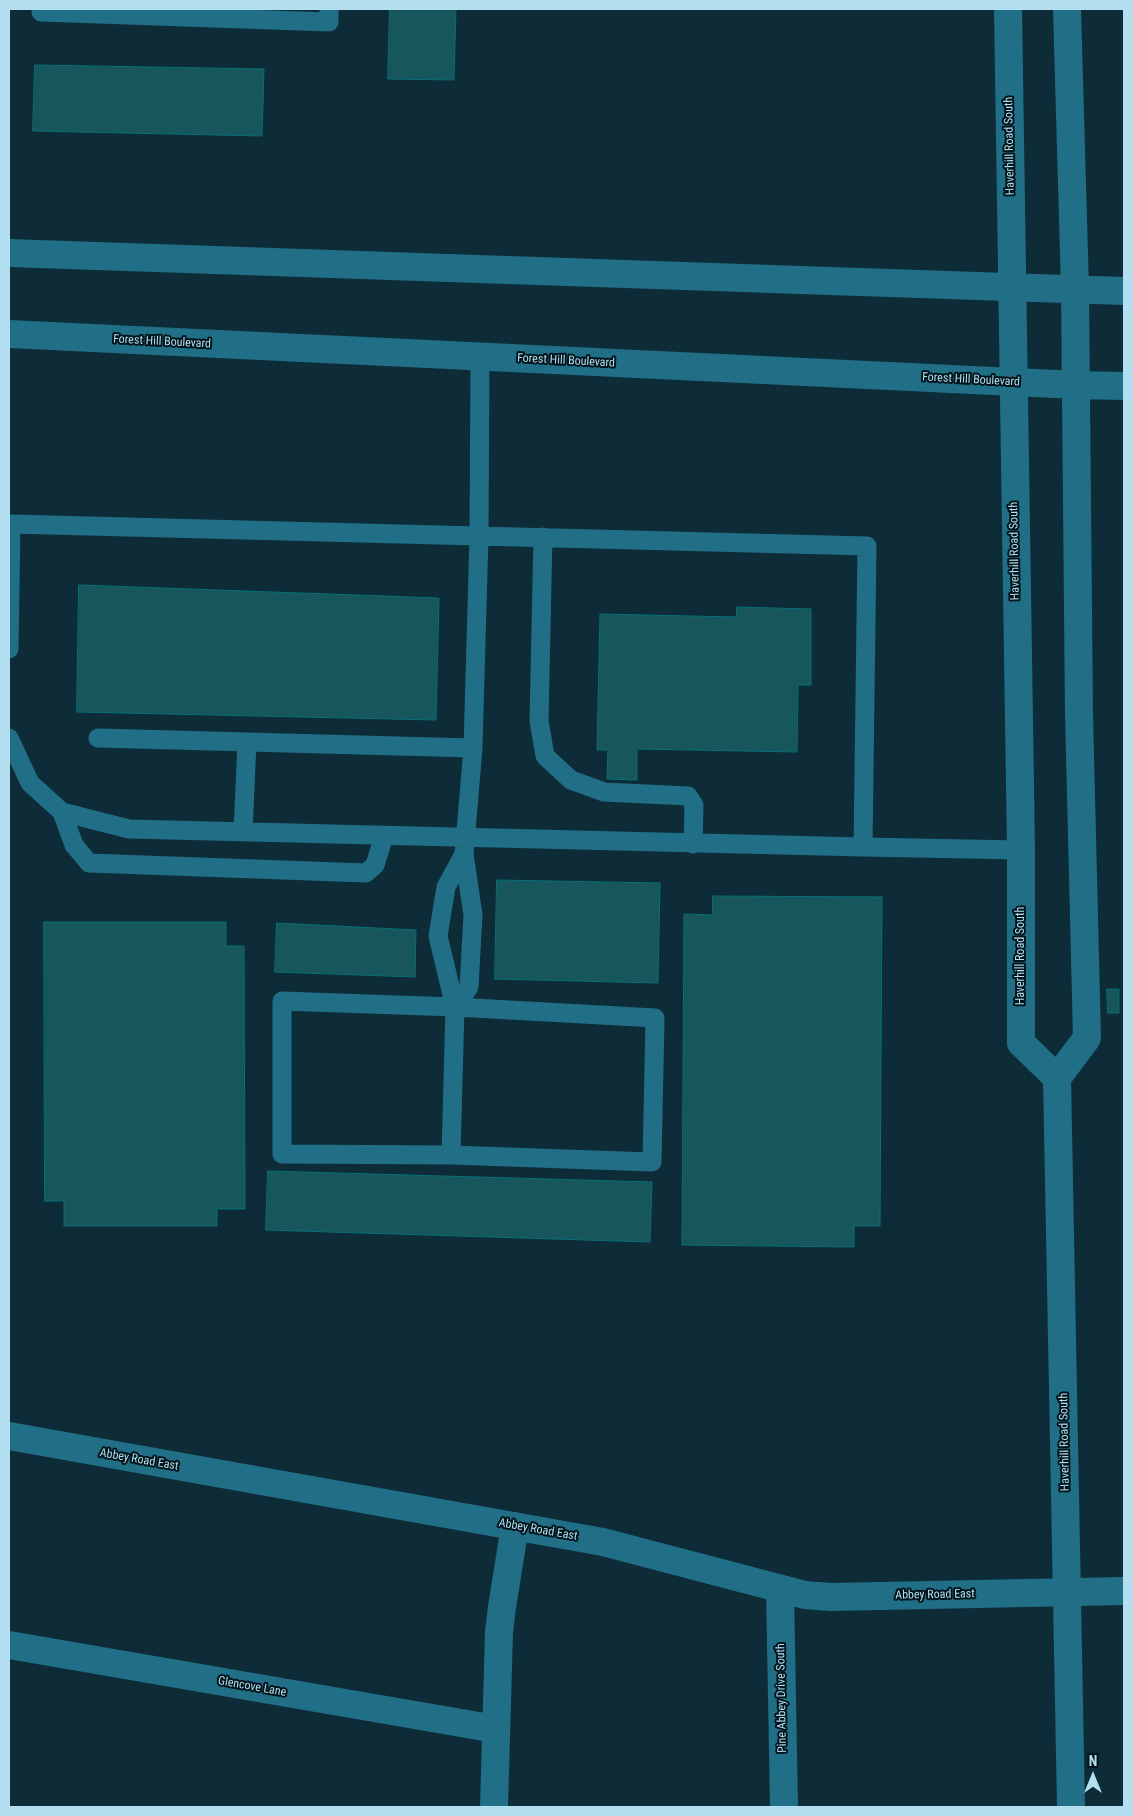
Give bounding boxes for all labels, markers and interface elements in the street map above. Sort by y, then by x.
street label: Haverhill Road South [1002,97,1018,195]
street label: Forest Hill Boulevard [113,332,211,352]
street label: Forest Hill Boulevard [517,351,615,371]
street label: Forest Hill Boulevard [922,370,1020,390]
street label: Haverhill Road South [1007,502,1023,600]
street label: Haverhill Road South [1014,907,1028,1005]
street label: Haverhill Road South [1057,1393,1073,1491]
street label: Abbey Road East [99,1446,179,1474]
street label: Abbey Road East [498,1516,578,1544]
street label: Abbey Road East [895,1587,975,1603]
street label: Pine Abbey Drive South [774,1643,790,1753]
street label: Glencove Lane [217,1674,287,1700]
north arrow [1068,1751,1118,1801]
text: N [1089,1753,1097,1769]

